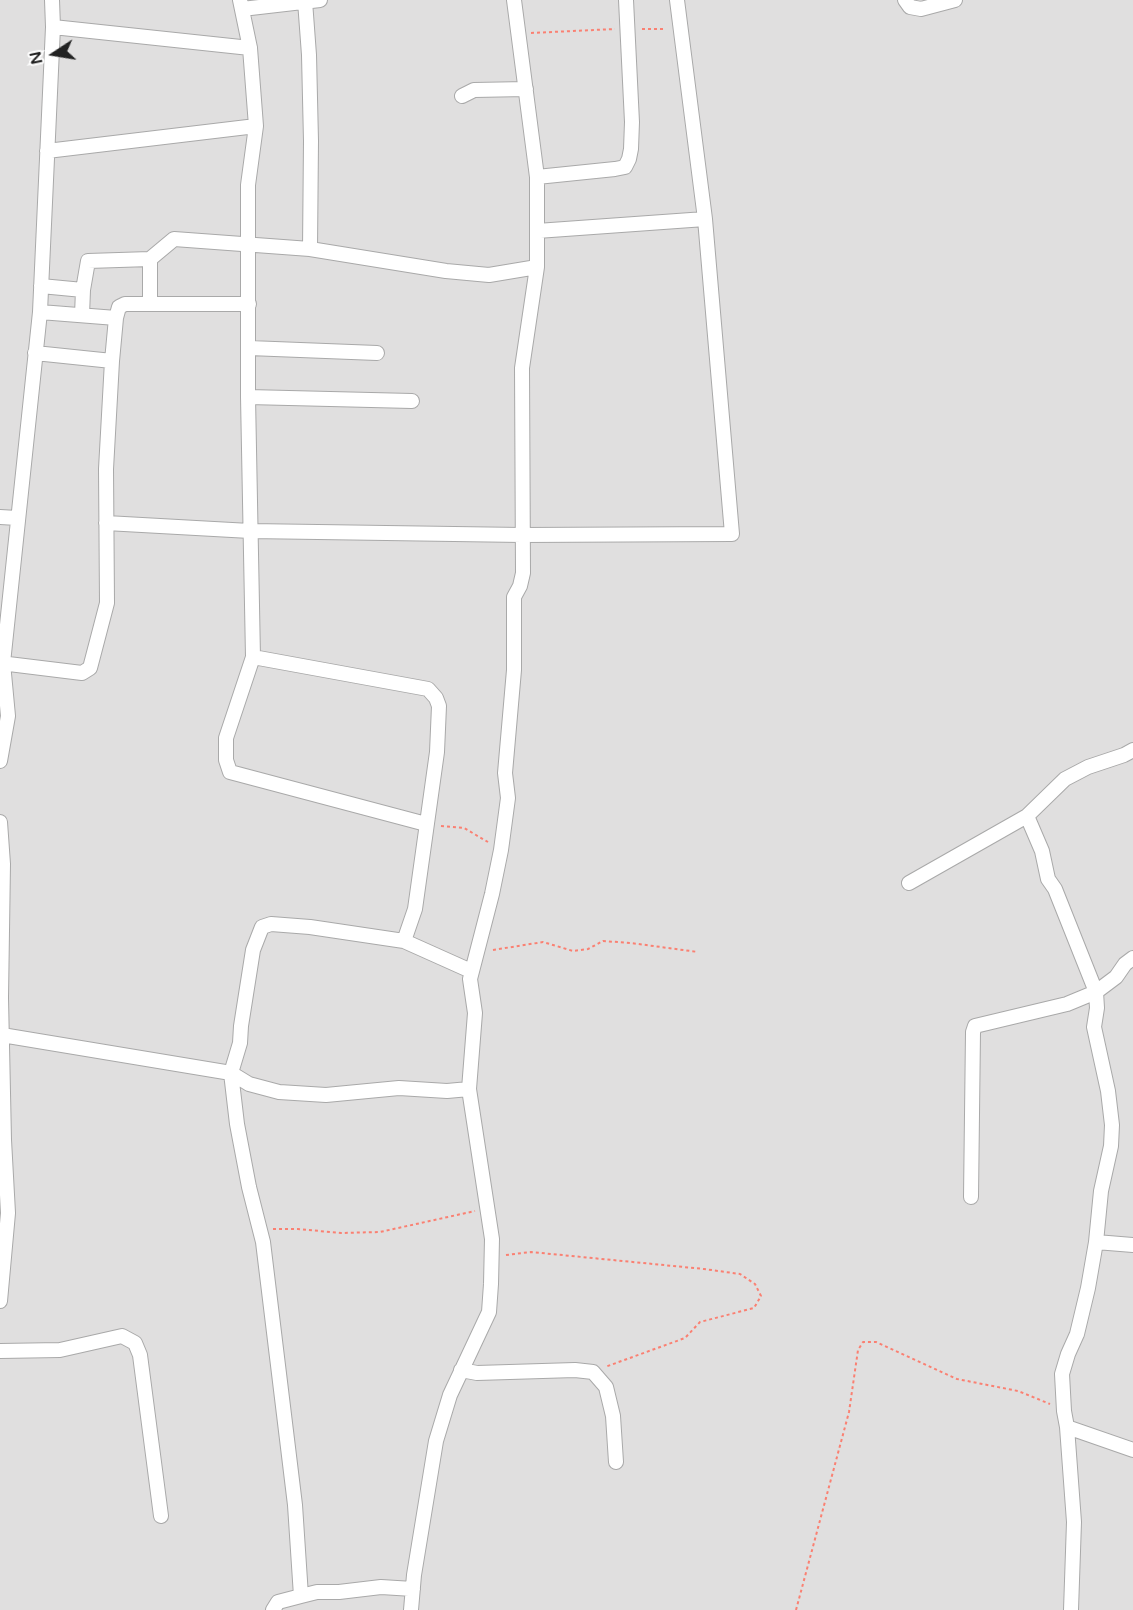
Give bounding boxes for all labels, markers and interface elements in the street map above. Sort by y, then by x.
north arrow [24,24,84,84]
text: N [25,49,48,66]

